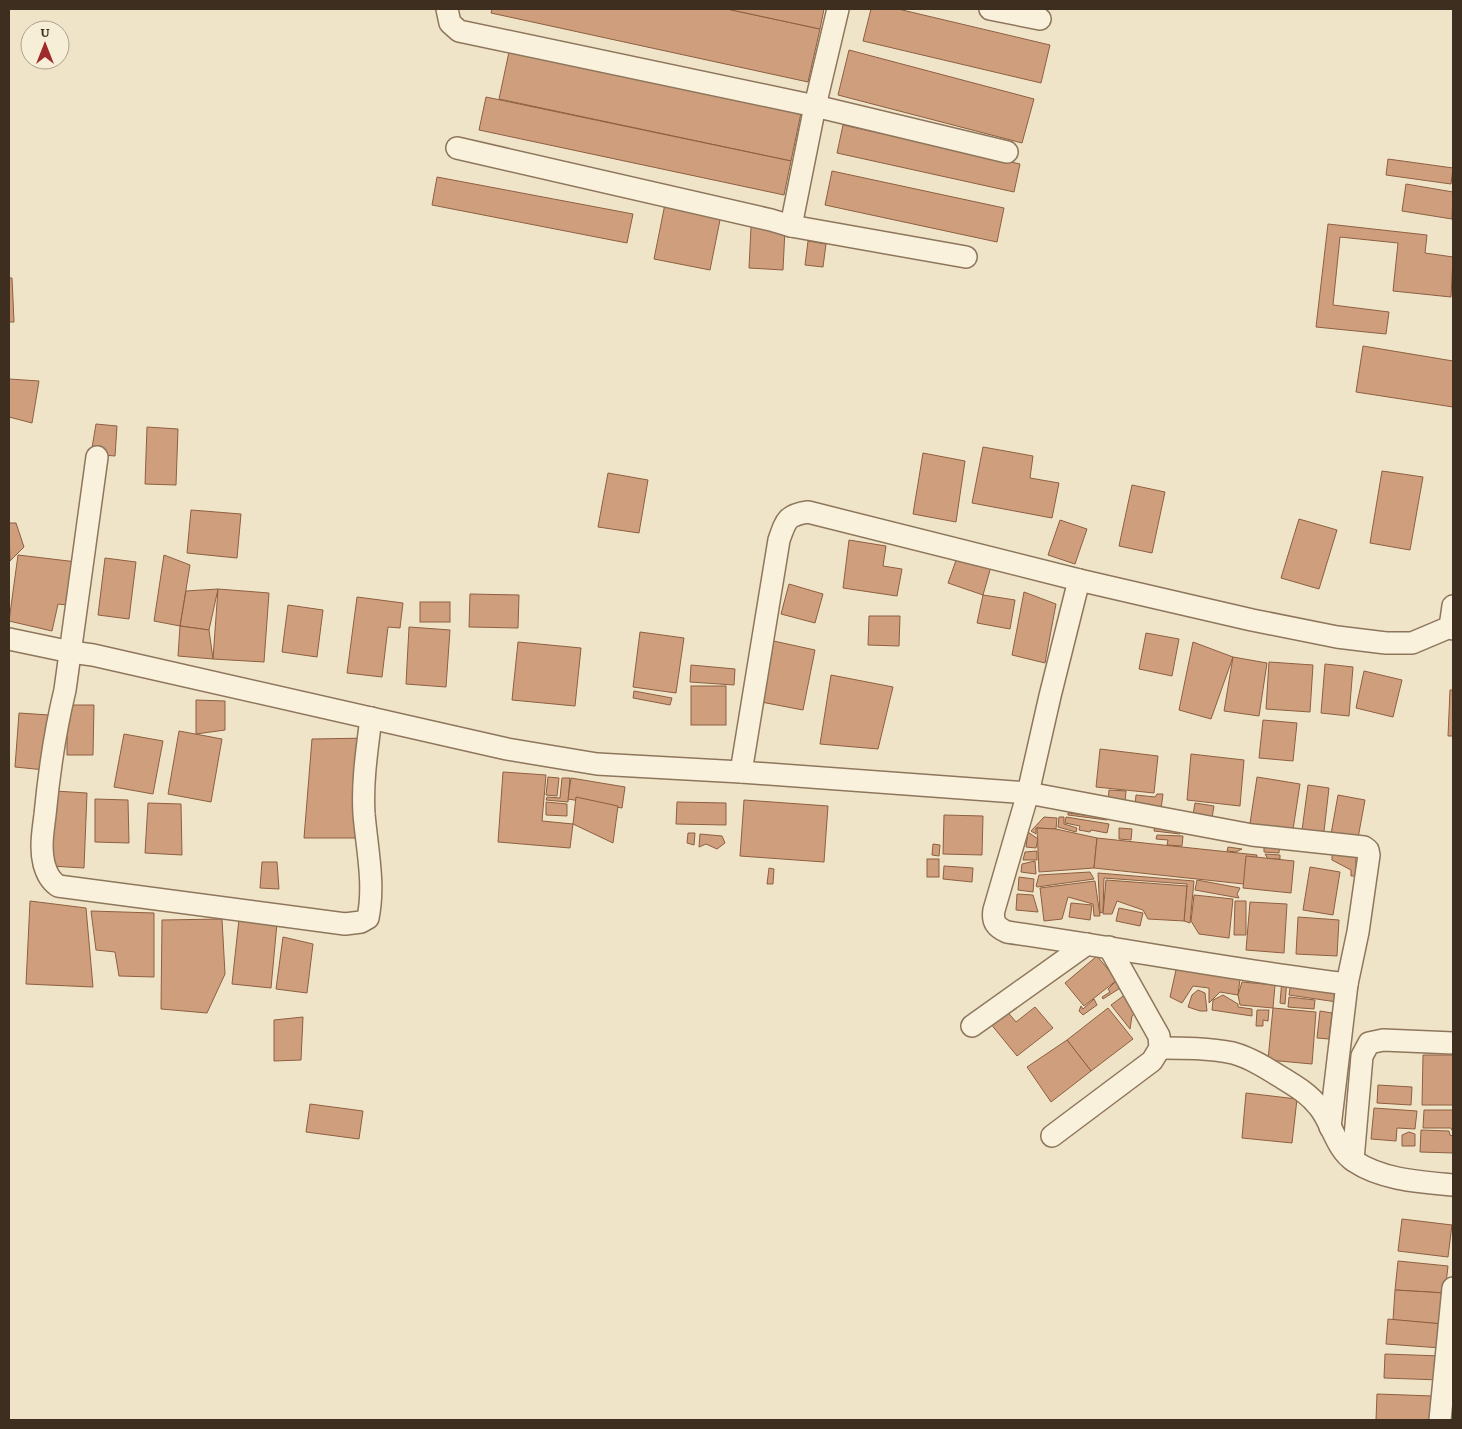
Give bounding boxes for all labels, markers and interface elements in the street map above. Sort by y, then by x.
north arrow [20,20,70,70]
text: U [40,24,50,40]

